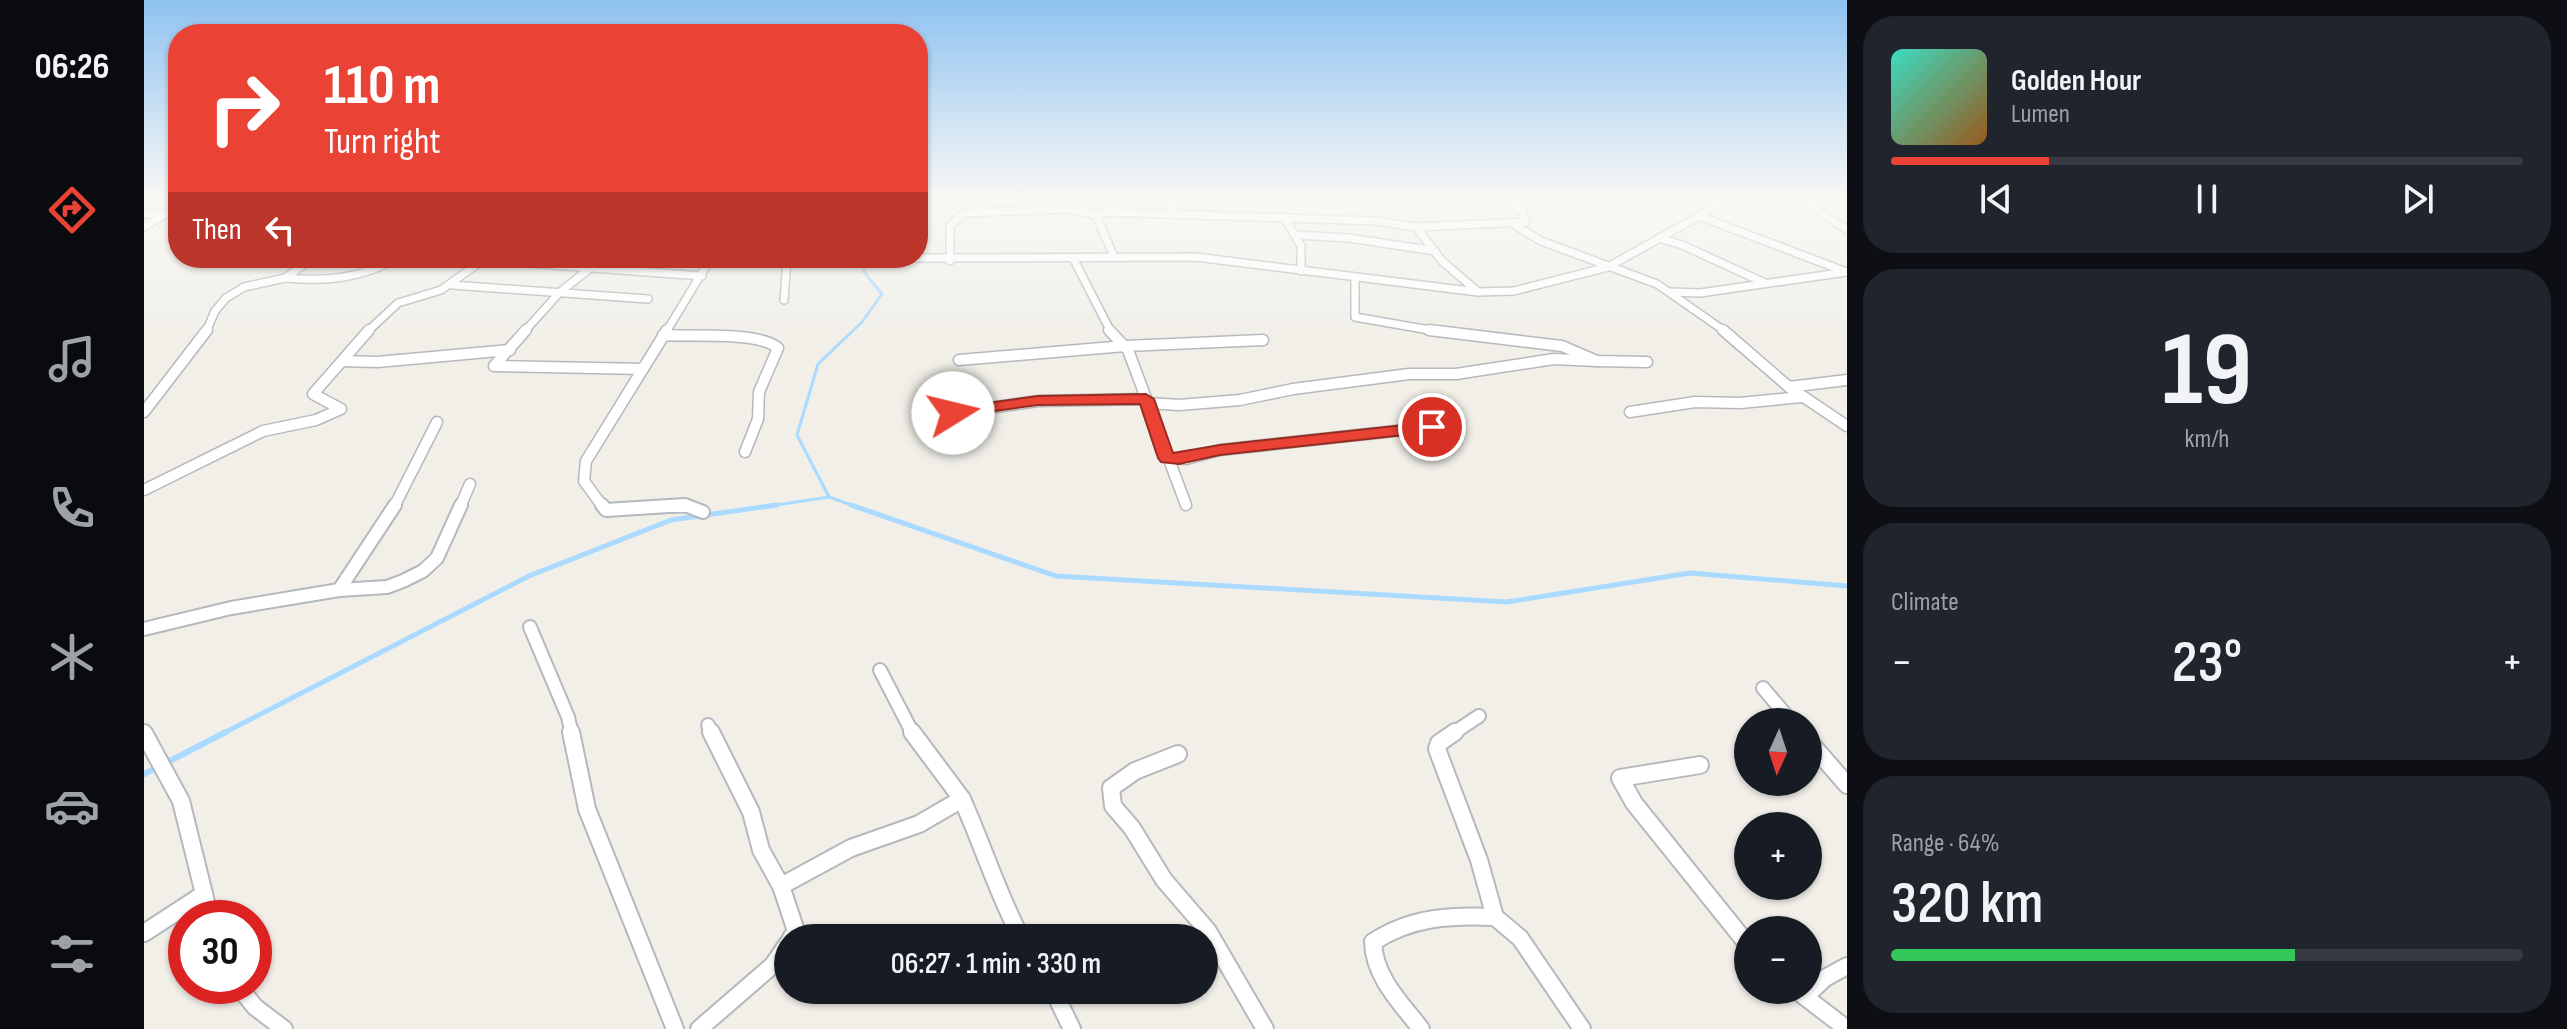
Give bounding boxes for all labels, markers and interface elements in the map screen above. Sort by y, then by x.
text: 06:26 [35,46,109,89]
text: 110 m [324,53,440,120]
icon: right [192,56,296,160]
text: Golden Hour [2011,63,2141,99]
text: Lumen [2011,99,2070,130]
text: Turn right [324,121,441,164]
icon: previous [1974,177,2018,221]
icon: pause [2185,177,2229,221]
icon: next [2396,177,2440,221]
icon: directions [44,182,100,238]
icon: left [258,208,302,252]
text: Then [192,212,242,248]
text: 19 [2162,309,2252,434]
icon: music [44,331,100,387]
position arrow [911,371,995,455]
pin [1398,393,1466,461]
icon: arrive [1410,405,1454,449]
text: km/h [2185,424,2229,455]
icon: phone [44,480,100,536]
text: Climate [1891,587,1959,618]
text: 23° [2172,627,2242,699]
icon: climate [44,629,100,685]
text: − [1891,636,1913,689]
text: + [2501,636,2523,689]
north arrow [1734,708,1822,796]
map controls [1734,708,1822,1004]
icon: car [44,778,100,834]
button: + [1734,812,1822,900]
text: Range · 64% [1891,828,2000,859]
text: 320 km [1891,868,2044,940]
speed limit sign: 30 [168,900,272,1004]
button: − [1734,916,1822,1004]
icon: filters [44,926,100,982]
text: 06:27 · 1 min · 330 m [891,946,1101,982]

